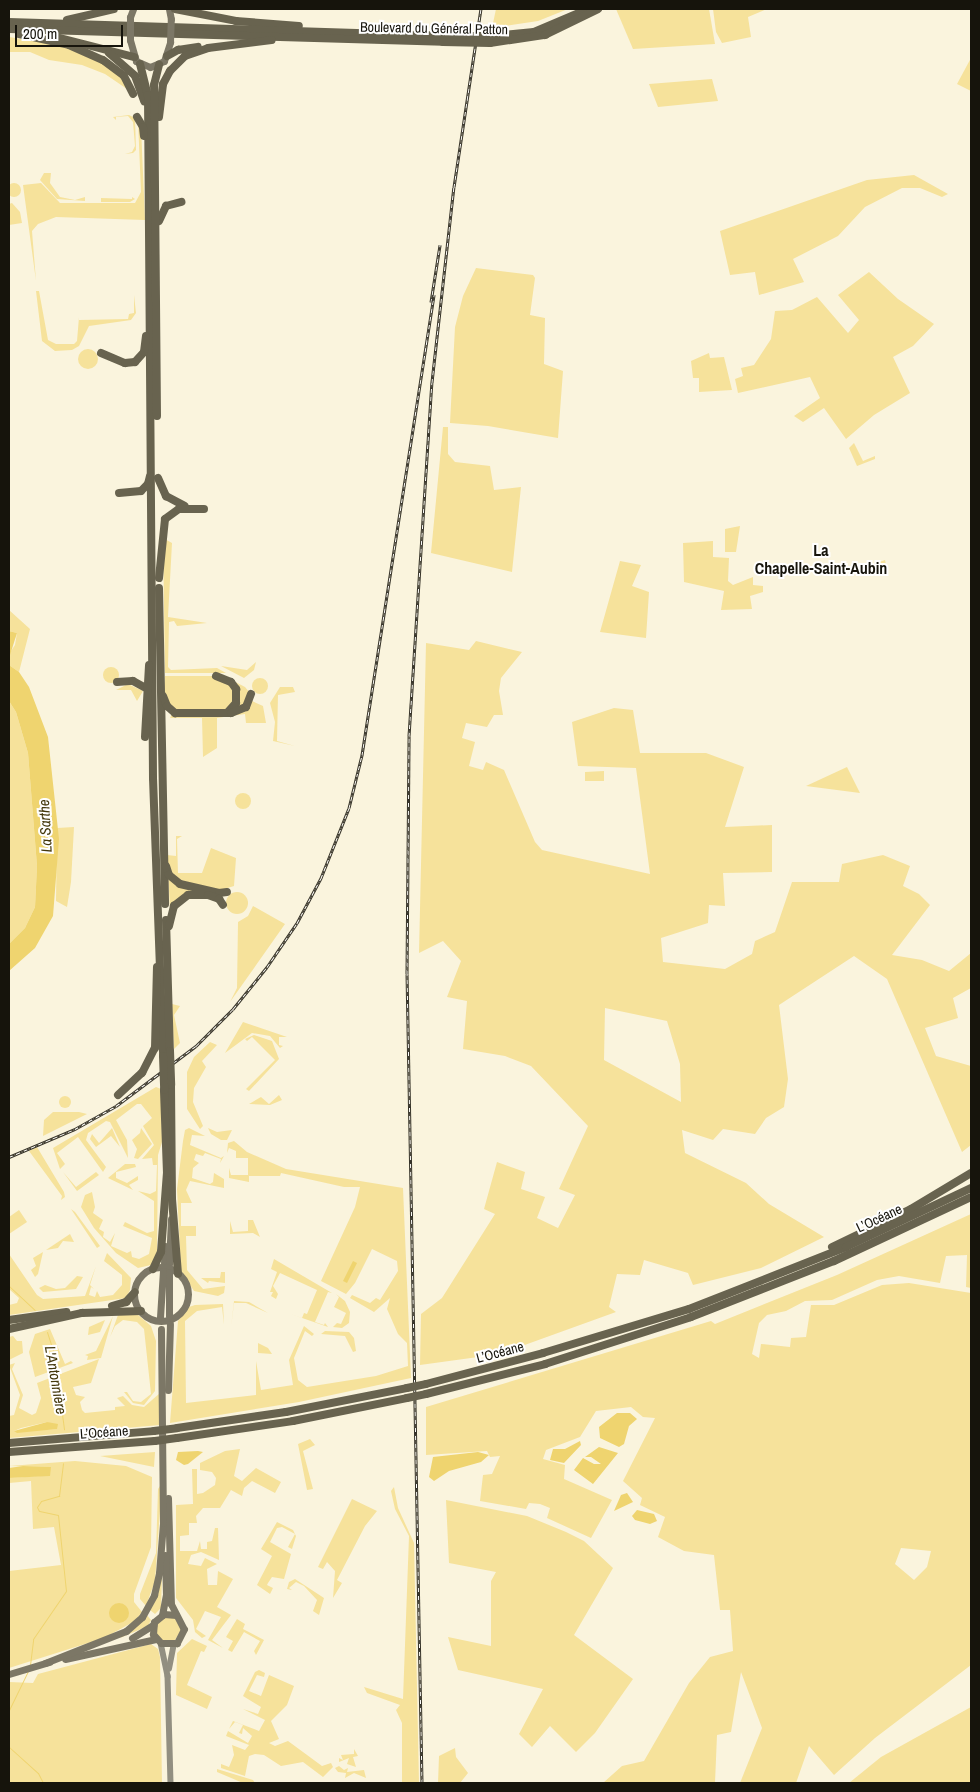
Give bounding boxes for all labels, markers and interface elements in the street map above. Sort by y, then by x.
scale bar [18,15,125,47]
street label: Boulevard du Général Patton [360,18,508,38]
text: 200 m [23,23,57,44]
district label: La Chapelle-Saint-Aubin [755,540,887,578]
water label: La Sarthe [35,799,55,853]
street label: L’Océane [853,1200,905,1236]
street label: L’Océane [474,1338,526,1366]
water label: L'Antonnière [41,1344,71,1416]
street label: L’Océane [79,1422,129,1442]

